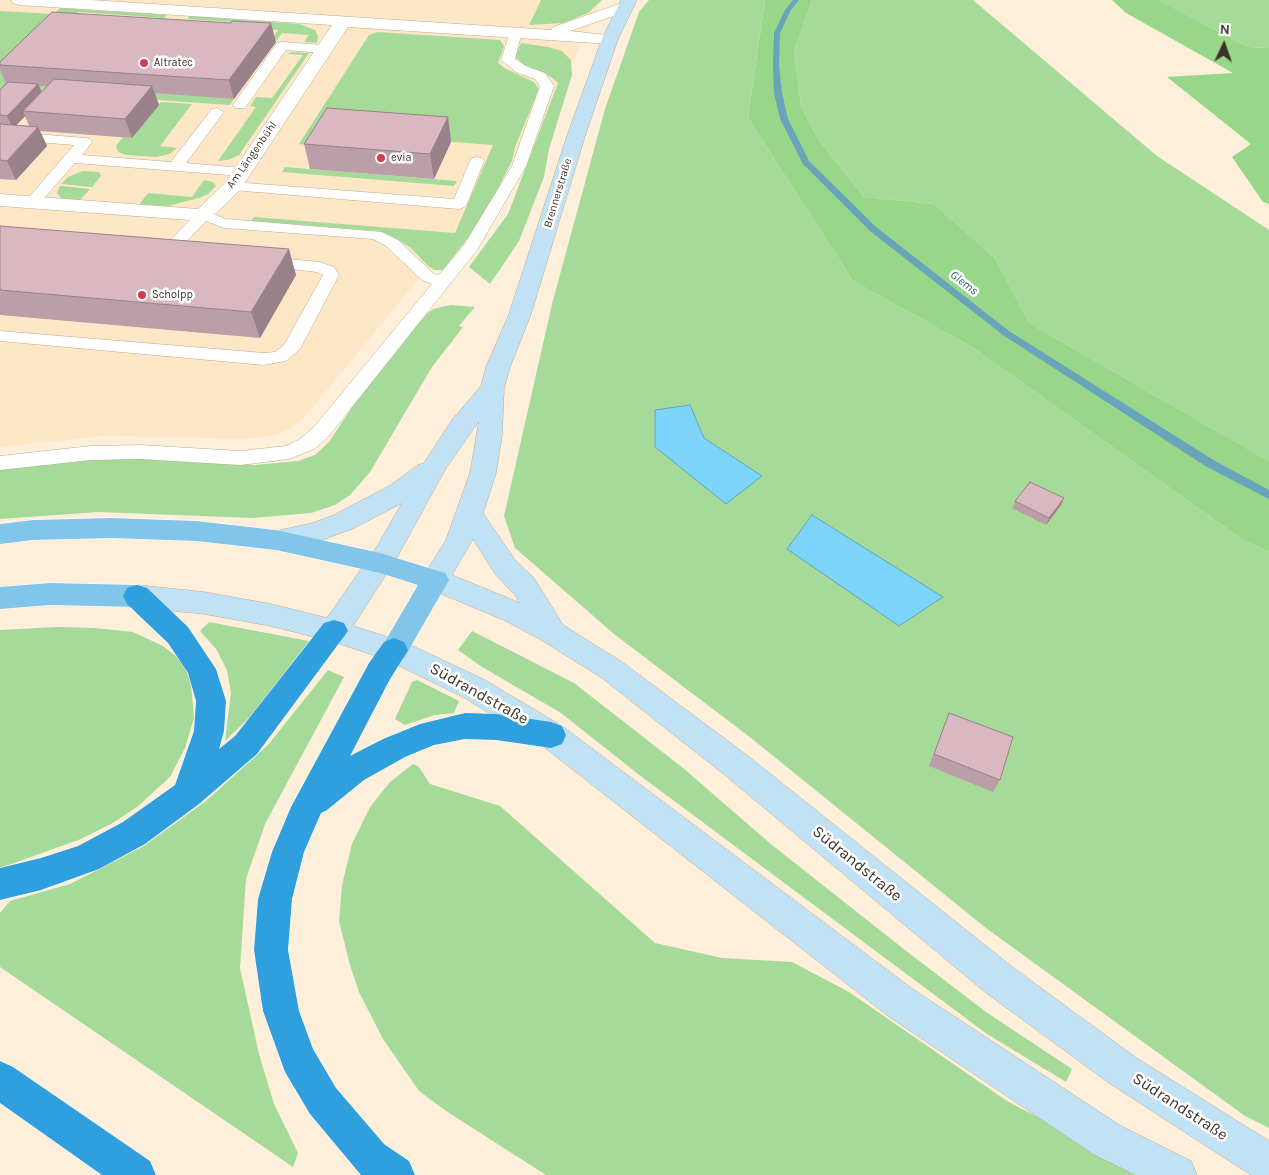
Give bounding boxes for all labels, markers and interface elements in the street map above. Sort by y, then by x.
north arrow [1199,20,1249,70]
text: N [1219,21,1230,38]
place label: Altratec [154,56,193,70]
marker: Altratec [138,57,150,69]
street label: Am Längenbühl [224,119,280,191]
place label: evia [391,151,412,165]
marker: evia [375,152,387,164]
street label: Brennerstraße [541,157,575,229]
water label: Glems [947,268,981,298]
place label: Scholpp [152,288,193,302]
marker: Scholpp [136,289,148,301]
street label: Südrandstraße [426,659,532,729]
street label: Südrandstraße [808,822,906,906]
street label: Südrandstraße [1129,1069,1231,1145]

